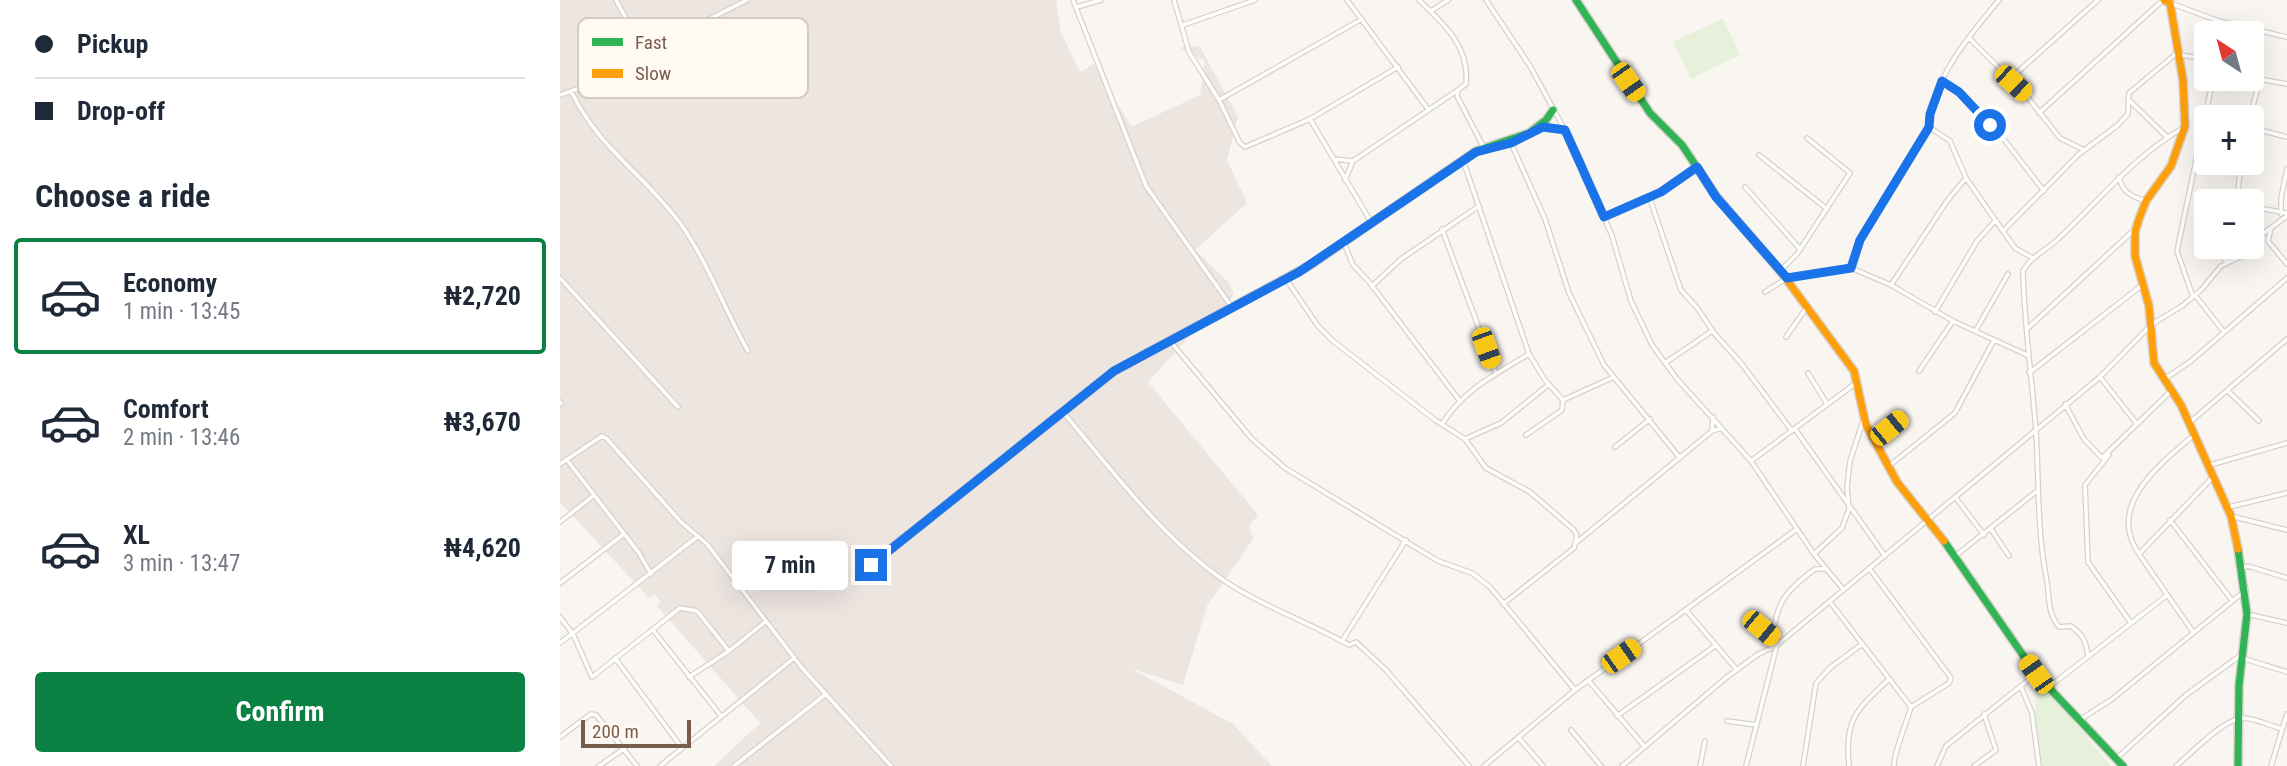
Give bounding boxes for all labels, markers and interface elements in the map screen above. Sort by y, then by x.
legend [578,18,808,98]
north arrow [2194,21,2264,91]
map controls [2194,21,2264,259]
text: Pickup [77,29,148,59]
text: Fast [635,31,667,54]
car [1608,59,1649,105]
car [1991,61,2036,105]
text: Slow [635,62,671,85]
text: Drop-off [77,96,165,126]
button: + [2194,105,2264,175]
route start [1974,109,2006,141]
text: Choose a ride [35,177,210,215]
button: − [2194,189,2264,259]
icon: car [39,265,102,328]
text: Economy [123,268,217,298]
text: ₦2,720 [444,281,521,311]
text: 1 min · 13:45 [123,298,240,325]
car [1469,325,1504,371]
icon: car [39,391,102,454]
text: Comfort [123,394,209,424]
text: ₦3,670 [444,407,521,437]
car [1867,407,1912,449]
text: 2 min · 13:46 [123,424,240,451]
icon: car [39,517,102,580]
text: XL [123,520,150,550]
text: ₦4,620 [444,533,521,563]
callout: 7 min [731,540,846,590]
route end [855,549,887,581]
text: 3 min · 13:47 [123,550,240,577]
text: 7 min [764,552,816,579]
car [1739,606,1784,650]
car [1598,635,1645,677]
car [2016,651,2057,697]
button: Confirm [35,672,525,752]
scale bar [581,717,691,749]
text: 200 m [592,720,639,743]

